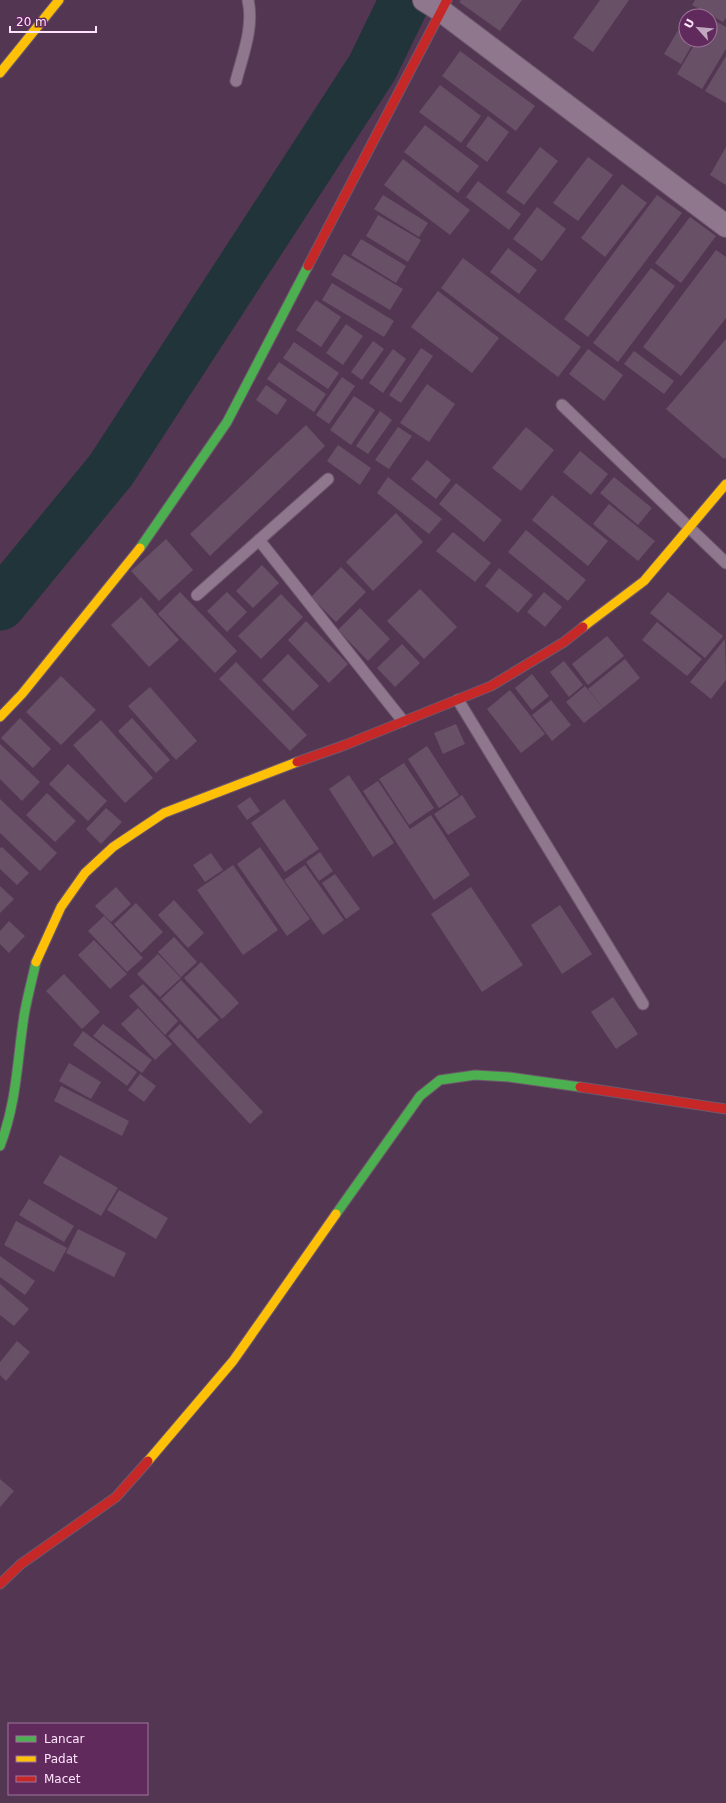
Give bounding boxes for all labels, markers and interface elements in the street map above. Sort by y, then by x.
scale bar [10,8,96,34]
north arrow [678,8,718,48]
text: 20 m [16,15,47,29]
text: U [682,17,697,31]
legend [8,1723,148,1795]
text: Lancar [44,1732,85,1746]
text: Padat [44,1752,78,1766]
text: Macet [44,1772,81,1786]

